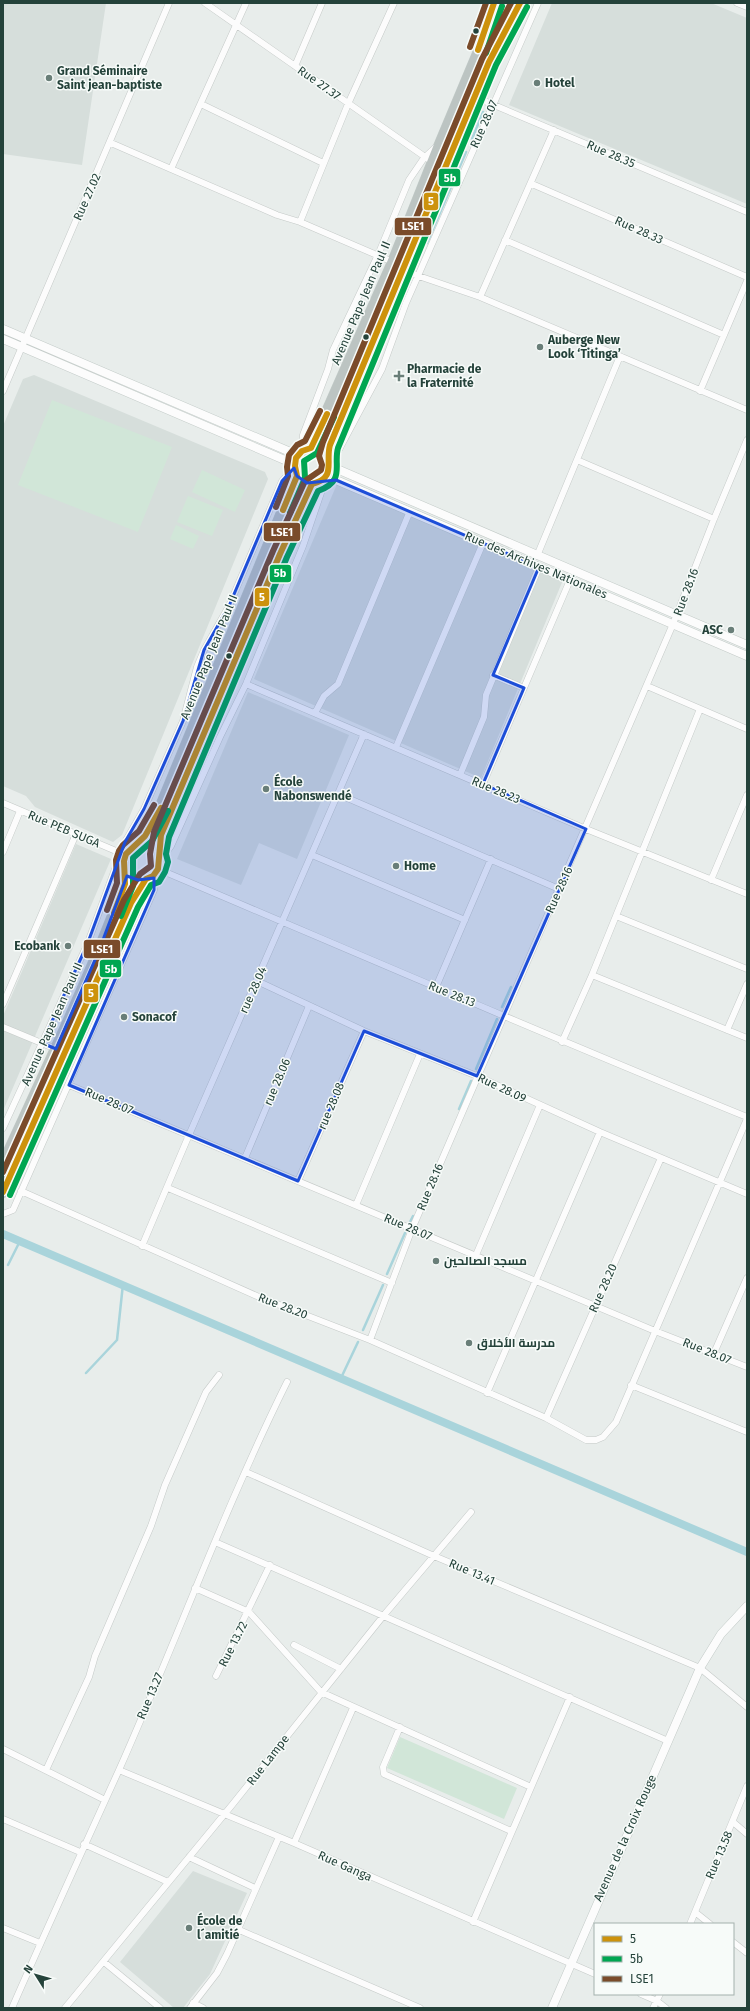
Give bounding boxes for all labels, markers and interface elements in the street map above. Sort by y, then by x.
unlabelled marker [471,26,481,36]
street label: Rue 27.37 [295,63,343,103]
place label: Grand Séminaire Saint jean-baptiste [57,64,162,92]
marker: Grand Séminaire Saint jean-baptiste [44,73,54,83]
place label: Hotel [545,76,575,90]
marker: Hotel [532,78,542,88]
street label: Rue 28.07 [467,98,501,150]
street label: Rue 28.35 [585,137,637,171]
line badge: 5b [438,168,461,187]
street label: Rue 27.02 [70,171,104,223]
text: 5b [444,172,457,185]
line badge: 5 [423,192,439,211]
text: 5 [428,195,434,208]
street label: Rue 28.33 [613,213,665,247]
line badge: LSE1 [394,217,432,236]
text: LSE1 [402,220,424,233]
street label: Avenue Pape Jean Paul II [329,239,393,367]
unlabelled marker [361,332,371,342]
place label: Auberge New Look ‘Titinga’ [547,333,621,361]
marker: Auberge New Look ‘Titinga’ [535,342,545,352]
place label: Pharmacie de la Fraternité [407,362,482,390]
marker: Pharmacie de la Fraternité [394,371,404,381]
line badge: LSE1 [263,522,301,542]
text: LSE1 [271,526,293,539]
street label: Rue des Archives Nationales [463,529,610,602]
line badge: 5b [269,564,292,583]
street label: Rue 28.16 [671,566,701,618]
text: 5b [274,567,287,580]
line badge: 5 [254,587,270,607]
text: 5 [259,591,265,604]
street label: Avenue Pape Jean Paul II [178,593,240,721]
place label: ASC [701,623,723,637]
marker: ASC [726,625,736,635]
unlabelled marker [224,651,234,661]
place label: École Nabonswendé [274,773,352,803]
street label: Rue 28.23 [470,774,522,806]
marker: École Nabonswendé [261,784,271,794]
street label: Rue PEB SUGA [26,808,102,850]
place label: Home [404,859,436,873]
marker: Home [391,861,401,871]
street label: Rue 28.16 [542,864,576,916]
place label: Ecobank [14,939,60,953]
line badge: LSE1 [83,939,121,959]
marker: Ecobank [63,941,73,951]
text: LSE1 [91,943,113,956]
line badge: 5b [99,959,122,978]
street label: Avenue Pape Jean Paul II [19,960,85,1088]
text: 5b [105,963,118,976]
street label: rue 28.04 [236,964,270,1016]
street label: Rue 28.13 [426,978,478,1010]
line badge: 5 [83,983,99,1003]
text: 5 [88,987,94,1000]
place label: Sonacof [132,1010,178,1024]
marker: Sonacof [119,1012,129,1022]
street label: rue 28.06 [261,1056,293,1108]
street label: Rue 28.09 [475,1071,529,1105]
street label: rue 28.08 [315,1080,347,1132]
street label: Rue 28.07 [83,1085,135,1117]
street label: Rue 28.16 [414,1161,446,1213]
street label: Rue 28.07 [382,1211,434,1243]
place label: مسجد الصالحين [444,1254,527,1269]
marker: مسجد الصالحين [431,1256,441,1266]
street label: Rue 28.20 [586,1261,620,1315]
street label: Rue 28.20 [256,1290,310,1322]
street label: Rue 28.07 [681,1335,733,1367]
place label: مدرسة الأخلاق [477,1336,555,1351]
marker: مدرسة الأخلاق [464,1338,474,1348]
street label: Rue 13.41 [447,1556,497,1588]
street label: Rue 13.72 [216,1619,250,1669]
street label: Rue 13.27 [134,1671,166,1721]
street label: Rue Lampe [244,1732,292,1788]
street label: Avenue de la Croix Rouge [591,1773,659,1903]
street label: Rue 13.58 [703,1829,736,1881]
street label: Rue Ganga [316,1848,374,1884]
place label: École de l´amitié [197,1912,243,1942]
marker: École de l´amitié [184,1923,194,1933]
legend [594,1923,734,1995]
text: 5 [630,1932,636,1946]
text: 5b [630,1952,643,1966]
north arrow [16,1955,56,1995]
text: N [21,1962,36,1976]
text: LSE1 [630,1972,654,1986]

